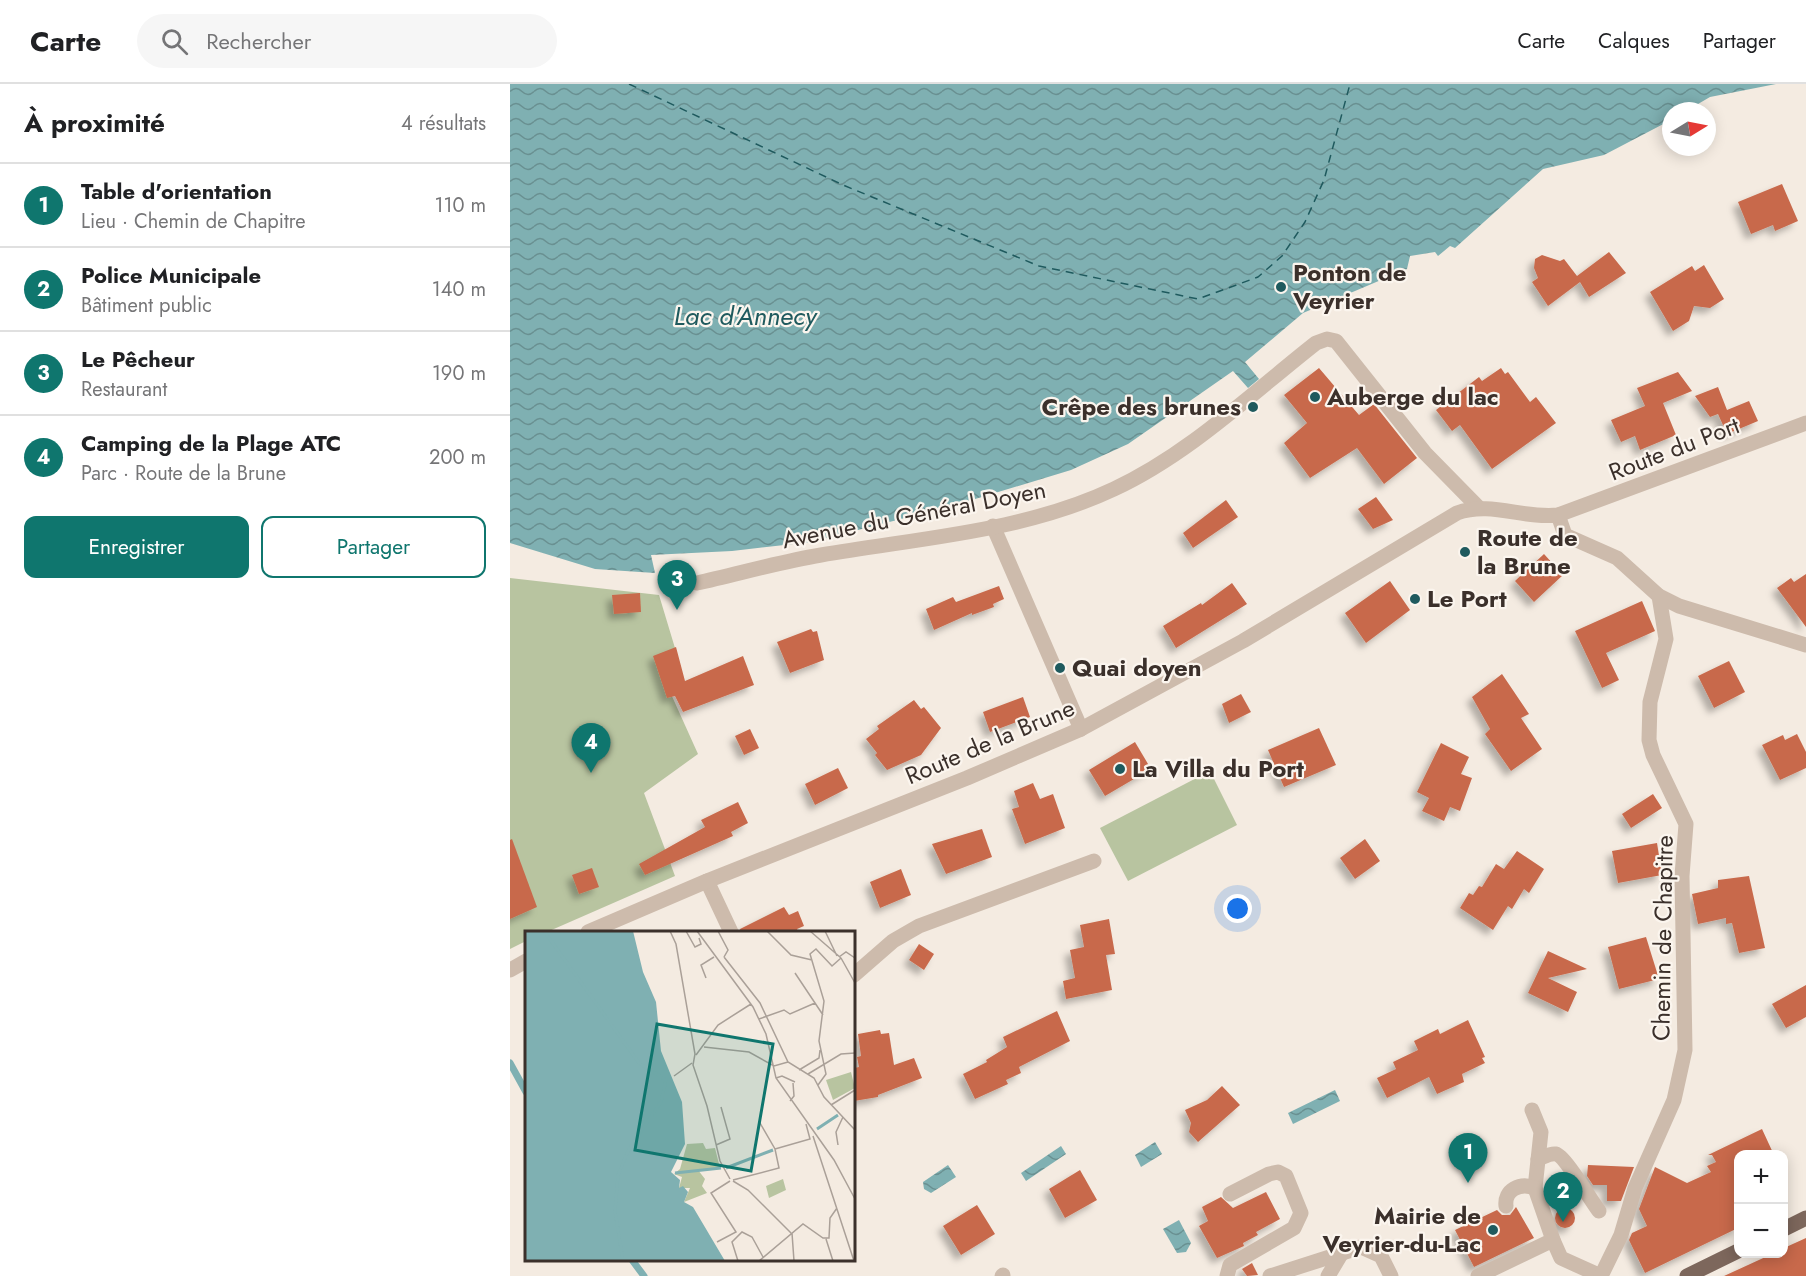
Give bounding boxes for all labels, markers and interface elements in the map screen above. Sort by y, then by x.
search box [137,14,557,68]
text: Carte [30,21,101,62]
icon: search [158,25,191,58]
text: Rechercher [206,25,311,57]
text: Carte [1518,26,1565,56]
text: Calques [1598,26,1670,56]
text: Partager [1703,26,1776,56]
north arrow [1662,102,1716,156]
text: À proximité [24,104,165,142]
text: 4 résultats [401,109,486,138]
text: Table d'orientation [81,175,272,207]
text: 1 [38,191,49,220]
text: 110 m [434,191,486,220]
text: Lieu · Chemin de Chapitre [81,207,306,236]
place label: Ponton de Veyrier [1292,255,1407,318]
text: Police Municipale [81,259,261,291]
text: 2 [37,275,50,304]
text: 140 m [432,275,486,304]
marker: Ponton de Veyrier [1274,280,1288,294]
text: Bâtiment public [81,291,212,320]
water label: Lac d'Annecy [674,297,818,335]
text: Le Pêcheur [81,343,195,375]
text: 3 [37,359,50,388]
text: 190 m [432,359,486,388]
text: Restaurant [81,375,167,404]
place label: Auberge du lac [1326,379,1499,414]
place label: Crêpe des brunes [1041,389,1241,424]
marker: Auberge du lac [1308,390,1322,404]
marker: Crêpe des brunes [1246,400,1260,414]
street label: Route du Port [1603,407,1744,490]
text: Camping de la Plage ATC [81,427,341,459]
text: 4 [37,443,50,472]
text: 200 m [429,443,486,472]
text: Parc · Route de la Brune [81,459,286,488]
street label: Avenue du Général Doyen [779,472,1049,557]
button: Enregistrer [24,516,249,578]
button: Partager [261,516,486,578]
place label: Route de la Brune [1477,520,1578,583]
marker: Route de la Brune [1458,545,1472,559]
pin: 3 [658,560,696,610]
place label: Le Port [1427,581,1507,616]
marker: Le Port [1408,592,1422,606]
place label: Quai doyen [1072,650,1202,685]
marker: Quai doyen [1053,661,1067,675]
street label: Route de la Brune [900,690,1080,793]
pin: 4 [572,724,610,773]
place label: La Villa du Port [1132,751,1304,786]
marker: La Villa du Port [1113,762,1127,776]
street label: Chemin de Chapitre [1643,835,1682,1041]
your location [1223,894,1252,923]
inset map [525,931,855,1261]
pin: 1 [1448,1134,1488,1183]
map controls [1734,1150,1788,1258]
button: + [1734,1150,1788,1204]
pin: 2 [1544,1172,1582,1222]
place label: Mairie de Veyrier-du-Lac [1322,1198,1481,1261]
button: − [1734,1204,1788,1258]
marker: Mairie de Veyrier-du-Lac [1486,1223,1500,1237]

